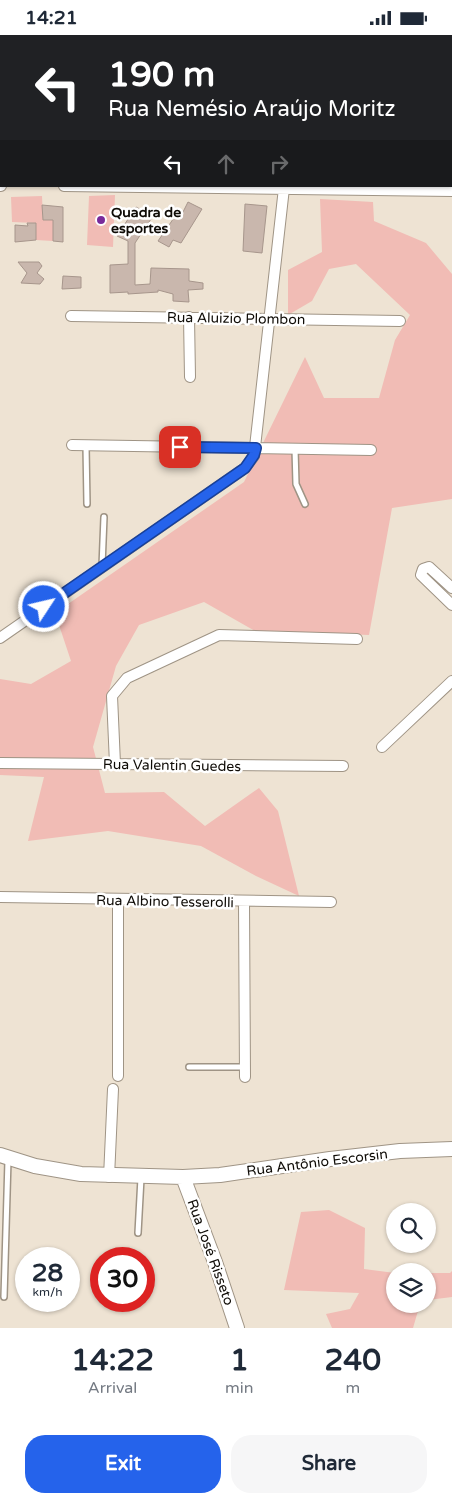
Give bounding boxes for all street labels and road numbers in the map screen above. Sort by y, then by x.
street label: Rua Aluizio Plombon [167,309,305,328]
street label: Rua Valentin Guedes [103,756,241,775]
street label: Rua Albino Tesserolli [96,892,234,911]
street label: Rua Antônio Escorsin [245,1145,389,1180]
street label: Rua José Risseto [183,1197,238,1308]

